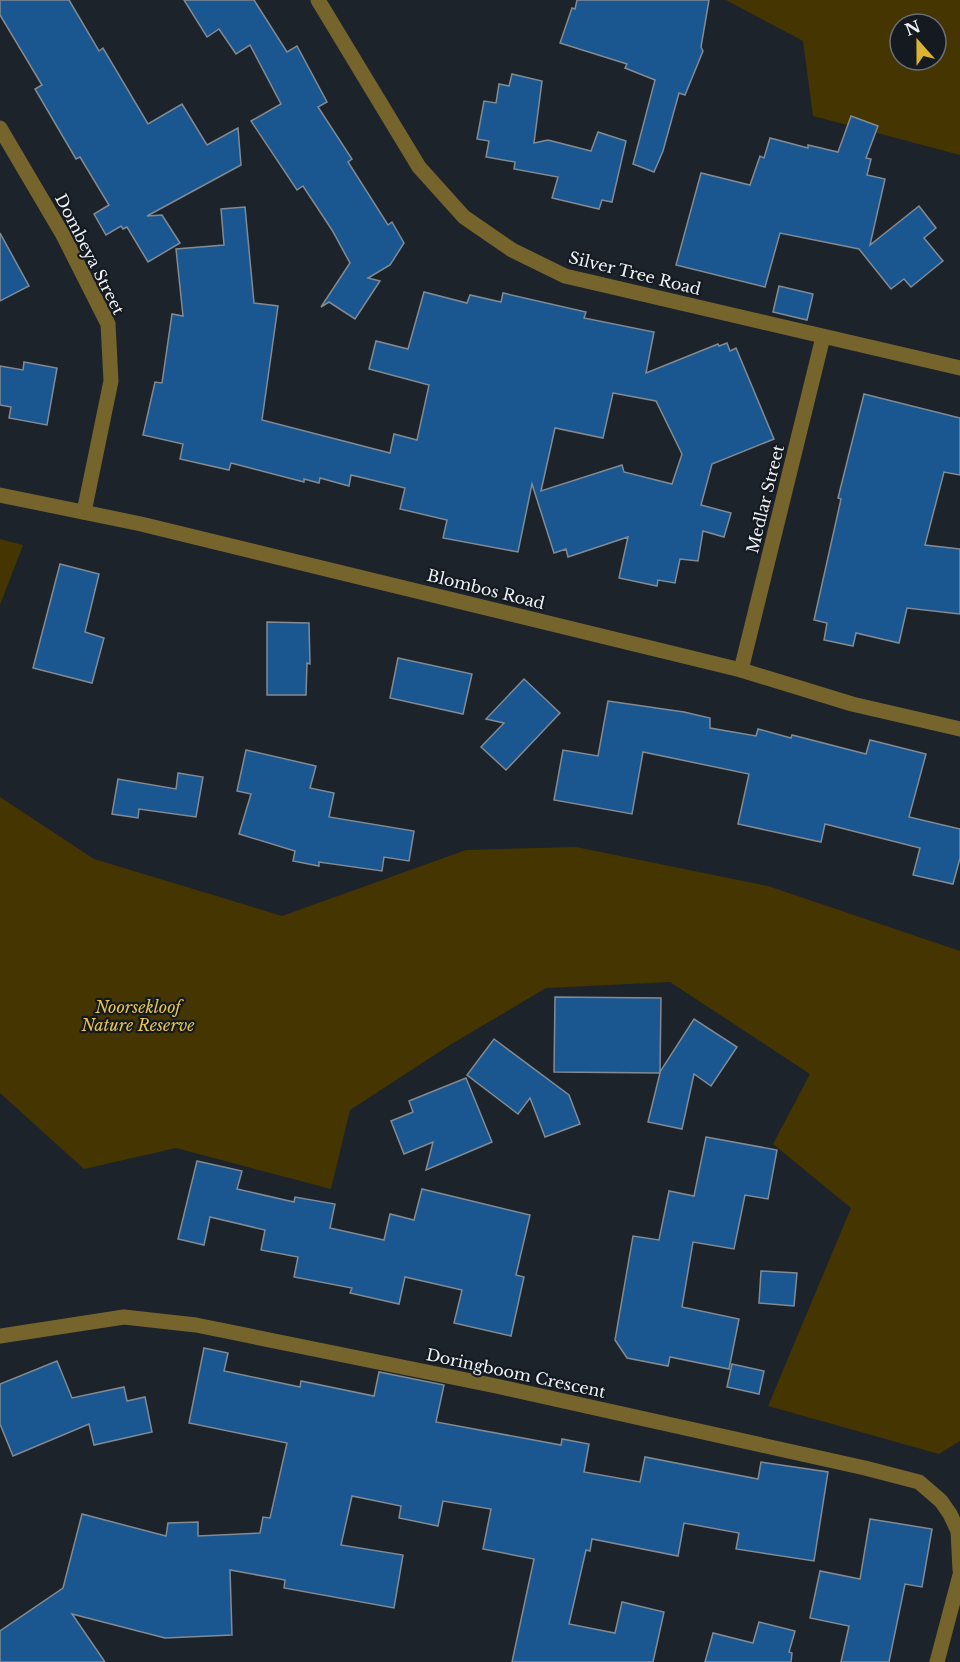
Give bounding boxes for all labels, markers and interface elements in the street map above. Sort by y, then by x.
north arrow [888,12,948,72]
text: N [902,16,923,40]
street label: Dombeya Street [51,190,129,318]
street label: Silver Tree Road [567,247,703,299]
street label: Medlar Street [742,443,788,555]
street label: Blombos Road [425,565,547,613]
park label: Noorsekloof Nature Reserve [81,997,195,1035]
street label: Doringboom Crescent [424,1344,608,1402]

